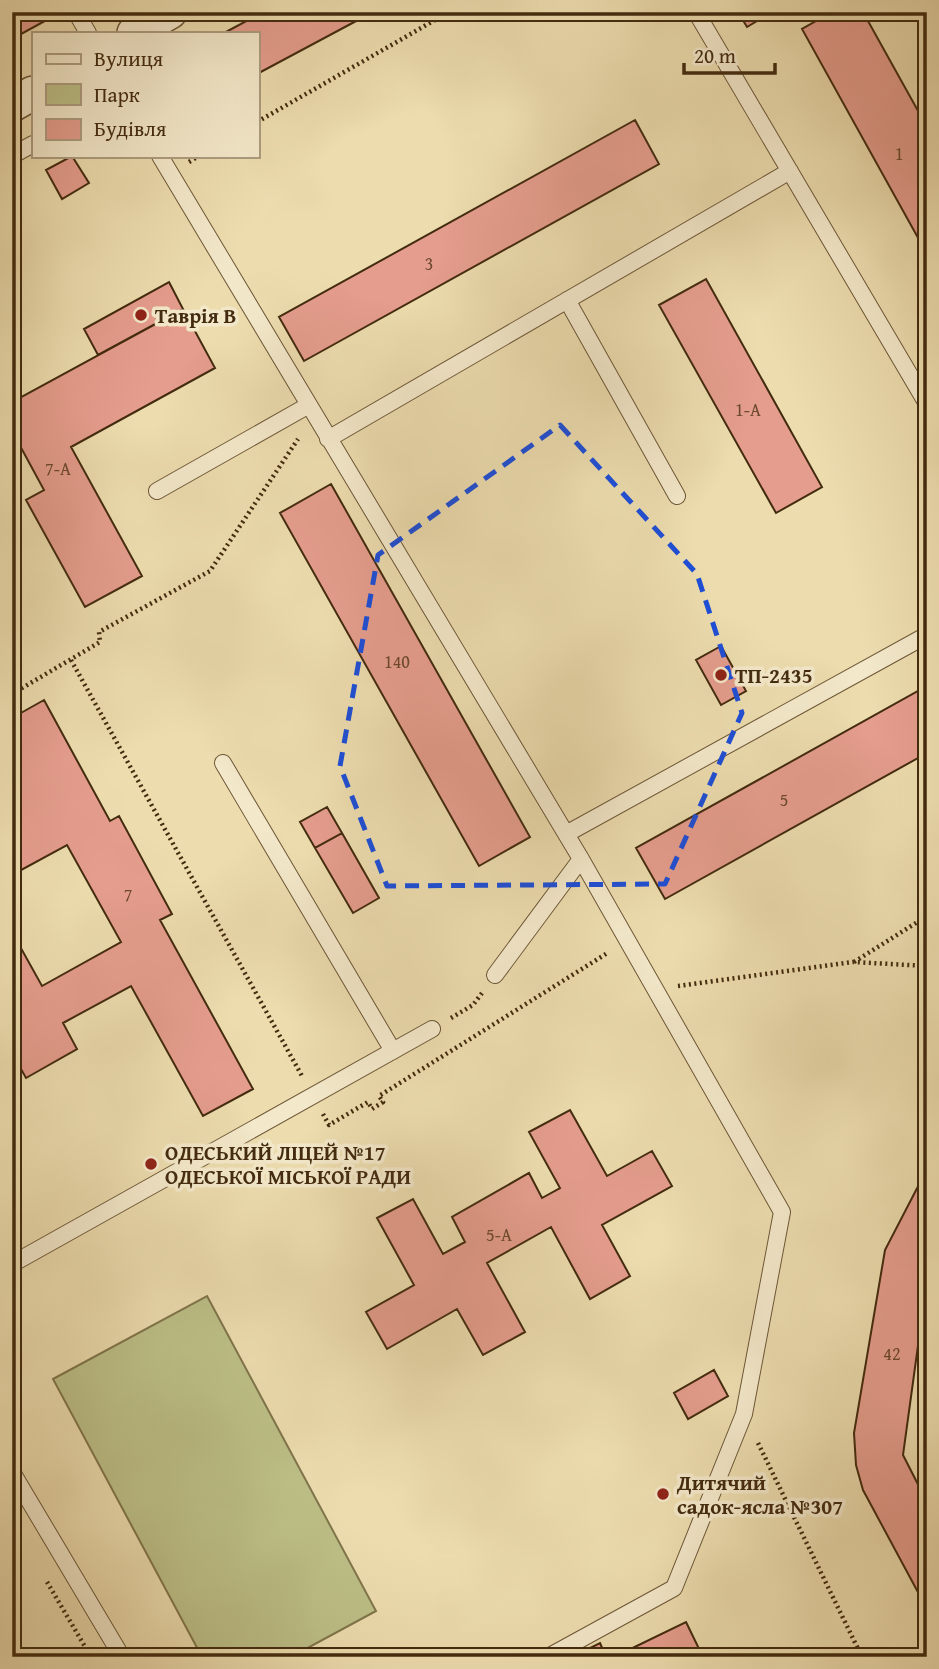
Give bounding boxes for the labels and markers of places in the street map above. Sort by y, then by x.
place label: Таврія В [155,300,236,331]
marker: Таврія В [133,307,149,323]
place label: ТП-2435 [735,660,813,691]
marker: ТП-2435 [713,667,729,683]
place label: ОДЕСЬКИЙ ЛІЦЕЙ №17 ОДЕСЬКОЇ МІСЬКОЇ РАДИ [165,1137,411,1192]
marker: ОДЕСЬКИЙ ЛІЦЕЙ №17 ОДЕСЬКОЇ МІСЬКОЇ РАДИ [143,1156,159,1172]
place label: Дитячий садок-ясла №307 [676,1467,843,1522]
marker: Дитячий садок-ясла №307 [655,1486,671,1502]

